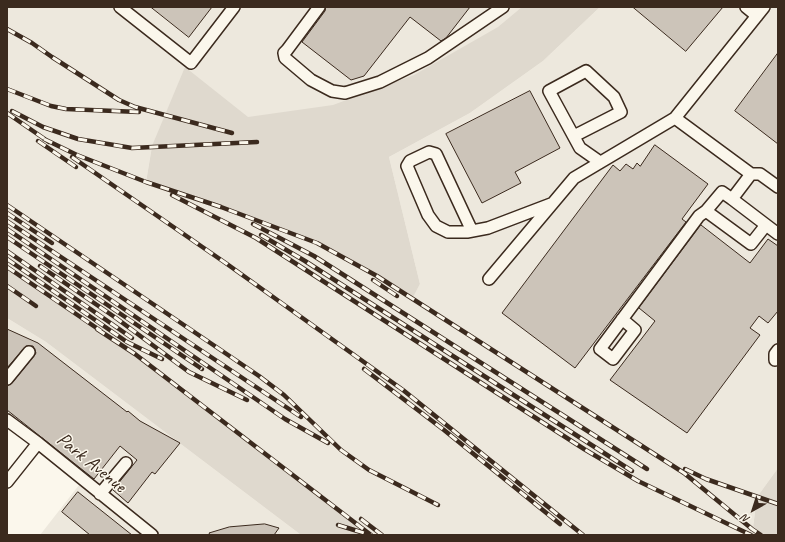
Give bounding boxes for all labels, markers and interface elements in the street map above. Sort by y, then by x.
street label: Park Avenue [51,428,131,498]
north arrow [733,490,773,530]
text: N [738,512,753,527]

